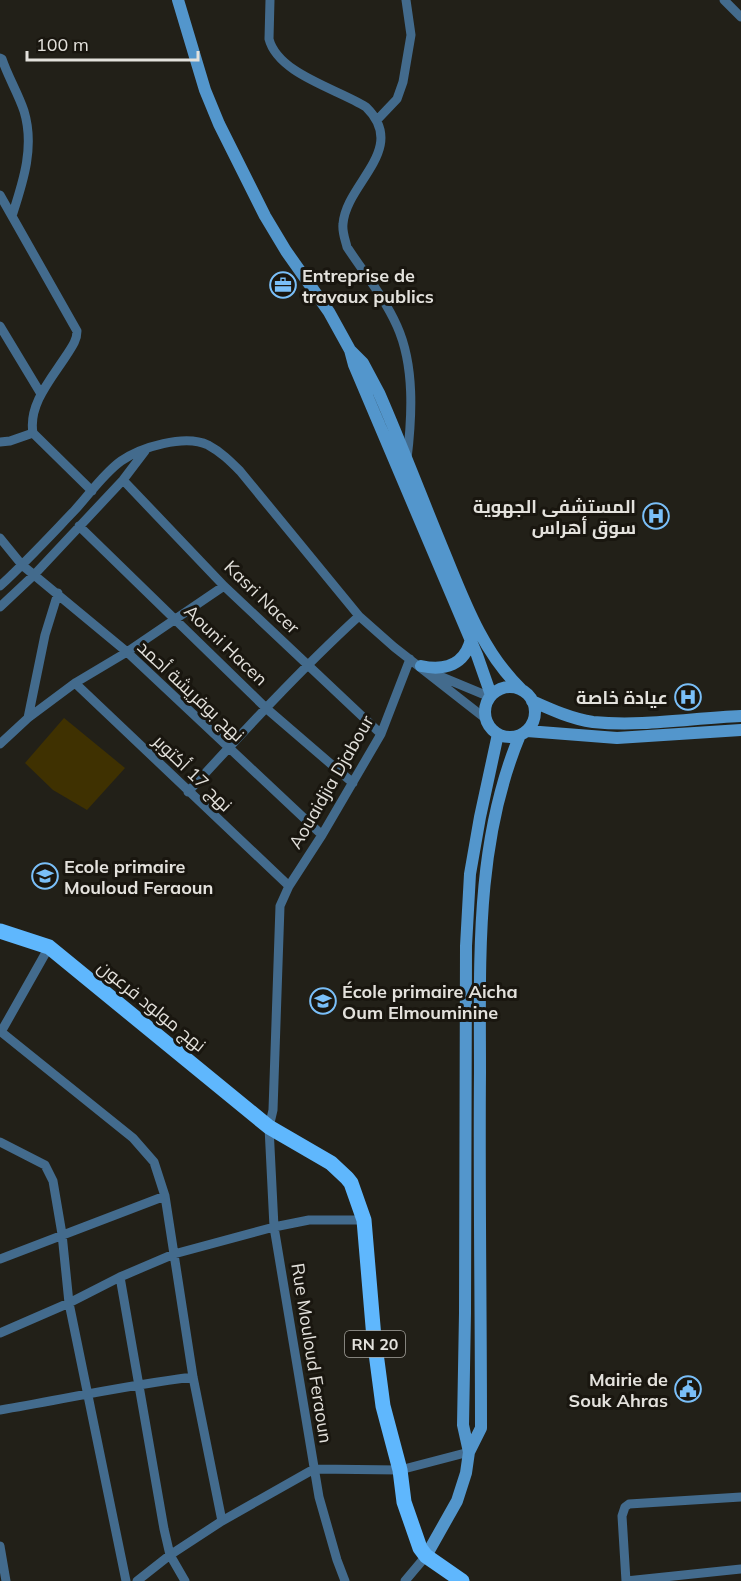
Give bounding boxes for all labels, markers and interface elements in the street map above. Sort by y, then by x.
scale bar [27,24,198,62]
text: 100 m [36,33,89,56]
place label: Entreprise de travaux publics [302,264,434,308]
office icon: Entreprise de travaux publics [268,270,298,300]
place label: المستشفى الجهوية سوق أهراس [473,495,636,539]
hospital icon: المستشفى الجهوية سوق أهراس [641,501,671,531]
street label: Kasri Nacer [219,555,305,639]
street label: Aouni Hacen [180,600,272,690]
street label: نهج بوفريشة أحمد [132,636,249,747]
hospital icon: عيادة خاصة [673,682,703,712]
place label: عيادة خاصة [576,686,668,709]
street label: Aouaidjia Djabour [283,711,379,853]
street label: نهج 17 أكتوبر [147,729,237,817]
place label: Ecole primaire Mouloud Feraoun [64,855,213,899]
school or university icon: Ecole primaire Mouloud Feraoun [30,861,60,891]
street label: نهج مولود فرعون [93,955,211,1057]
place label: École primaire Aicha Oum Elmouminine [342,980,518,1024]
school or university icon: École primaire Aicha Oum Elmouminine [308,986,338,1016]
street label: Rue Mouloud Feraoun [286,1261,338,1445]
road number: RN 20 [345,1331,405,1357]
place label: Mairie de Souk Ahras [569,1368,668,1412]
public building icon: Mairie de Souk Ahras [673,1374,703,1404]

